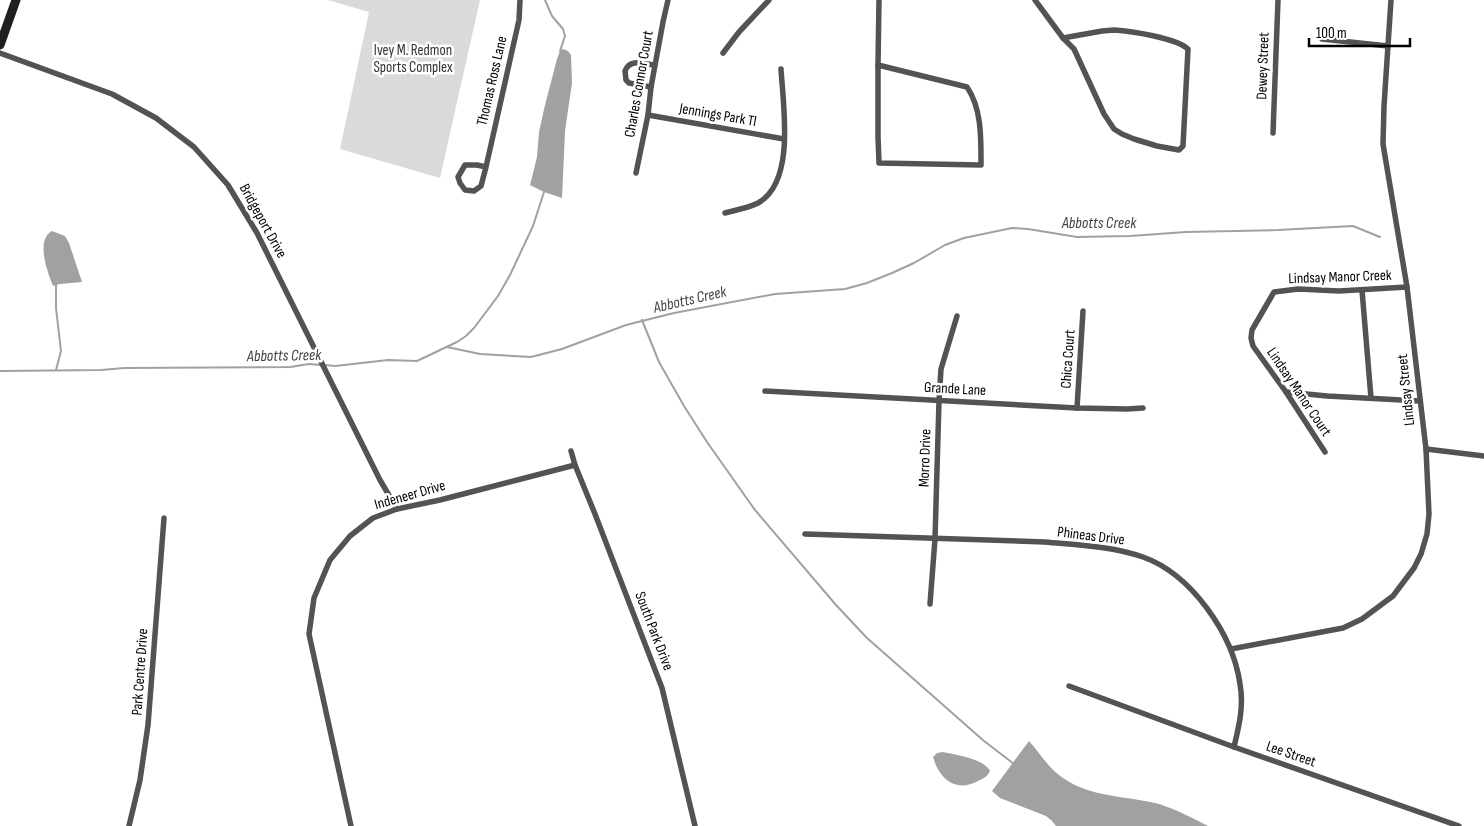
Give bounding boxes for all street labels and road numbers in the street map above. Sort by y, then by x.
street label: Charles Connor Court [620,29,658,139]
street label: Dewey Street [1252,32,1274,100]
street label: Thomas Ross Lane [472,34,512,128]
street label: Jennings Park Tl [677,99,758,131]
street label: Bridgeport Drive [235,181,291,261]
street label: Lindsay Manor Creek [1288,266,1392,288]
street label: Chica Court [1056,328,1080,389]
street label: Lindsay Manor Court [1262,344,1336,440]
street label: Lindsay Street [1393,353,1419,427]
street label: Grande Lane [923,378,987,400]
street label: Morro Drive [914,429,936,487]
street label: Indeneer Drive [372,476,448,514]
street label: Phineas Drive [1056,522,1126,550]
street label: South Park Drive [630,589,678,673]
street label: Park Centre Drive [127,628,153,716]
street label: Lee Street [1264,737,1319,772]

